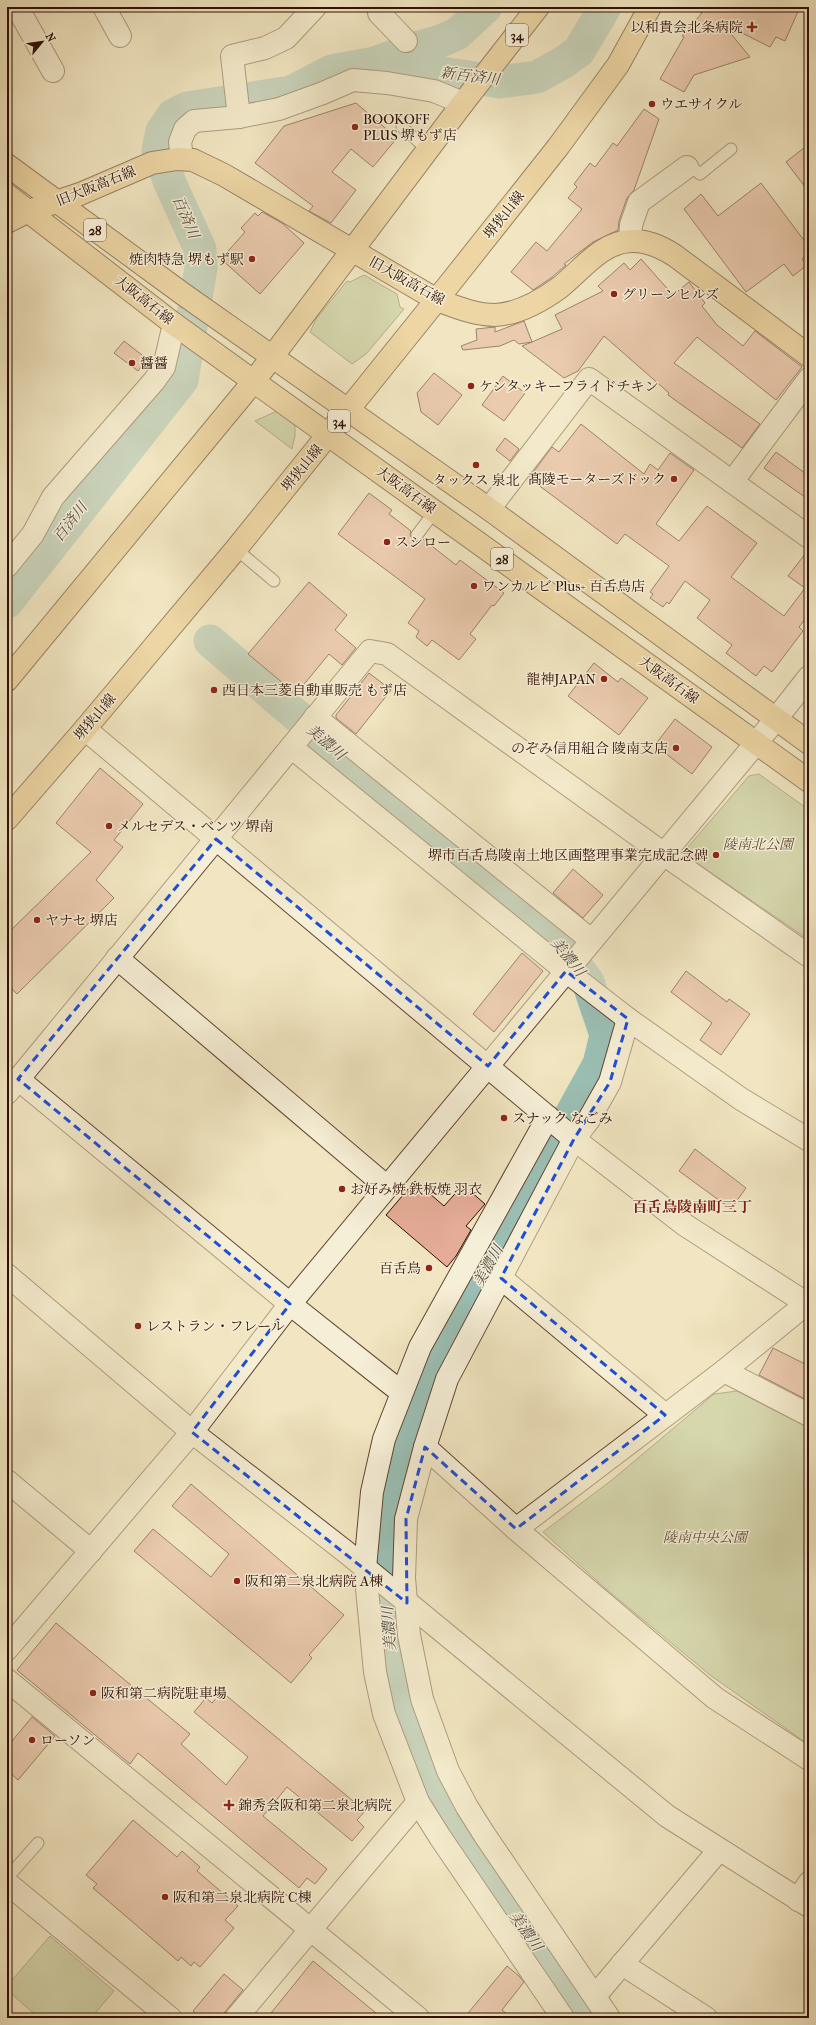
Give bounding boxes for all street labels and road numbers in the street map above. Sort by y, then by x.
road number: 34 [506,24,528,46]
street label: 旧大阪高石線 [54,162,138,210]
street label: 堺狭山線 [480,188,528,242]
road number: 28 [84,219,106,241]
street label: 旧大阪高石線 [366,253,448,309]
street label: 大阪高石線 [111,272,177,328]
road number: 34 [328,410,350,432]
street label: 堺狭山線 [278,441,326,495]
street label: 大阪高石線 [373,463,439,517]
road number: 28 [491,548,513,570]
street label: 大阪高石線 [636,653,702,707]
street label: 堺狭山線 [70,690,120,744]

